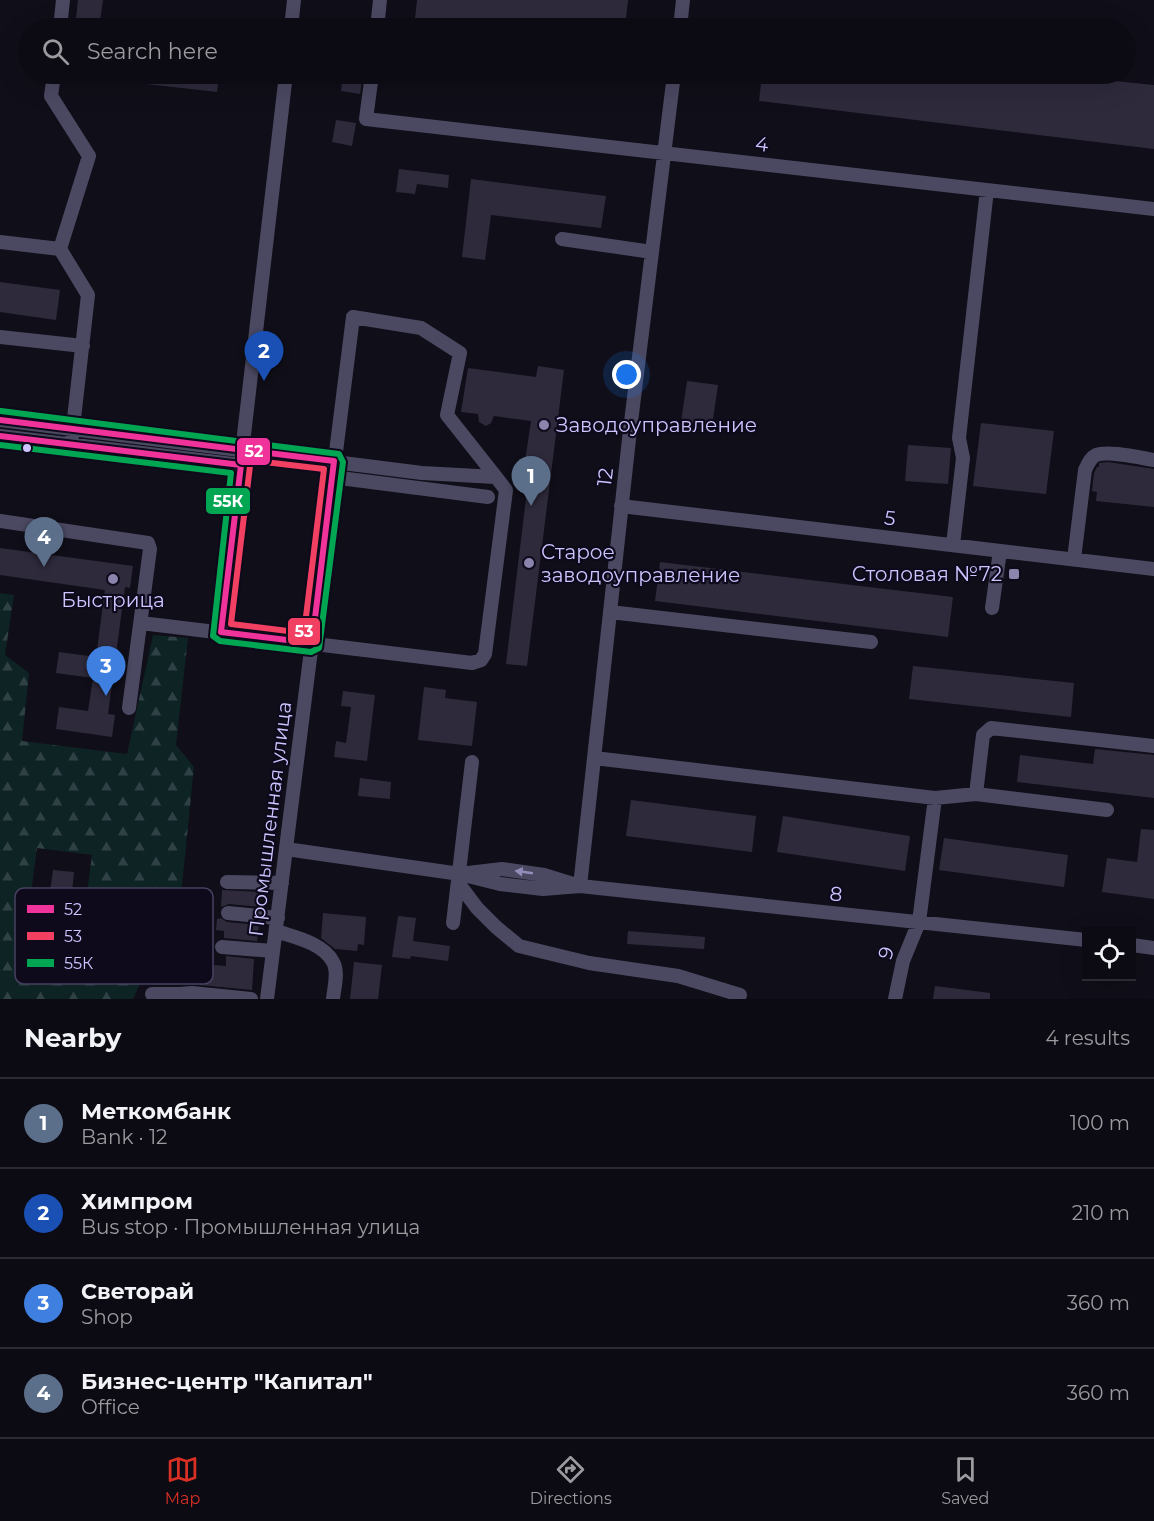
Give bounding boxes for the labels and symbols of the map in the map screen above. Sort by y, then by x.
street label: 4 [754,131,770,157]
pin: 2 [244,332,284,381]
your location [612,360,641,389]
place label: Заводоуправление [556,413,757,437]
marker: Заводоуправление [537,418,551,432]
line badge: 52 [236,437,271,466]
unlabelled marker [21,442,33,454]
text: 52 [245,442,263,461]
pin: 1 [512,456,550,506]
street label: 12 [592,466,618,488]
line badge: 55К [205,487,251,515]
text: 55К [213,492,244,511]
street label: 5 [883,505,897,531]
pin: 4 [24,518,63,567]
place label: Старое заводоуправление [541,540,740,587]
marker: Старое заводоуправление [522,556,536,570]
place label: Столовая №72 [852,562,1002,586]
marker: Столовая №72 [1007,567,1021,581]
marker: Быстрица [106,572,120,586]
place label: Быстрица [61,588,165,612]
line badge: 53 [287,617,321,646]
text: 53 [295,622,313,641]
pin: 3 [86,646,126,696]
street label: Промышленная улица [244,700,296,938]
one-way arrow [514,867,533,876]
street label: 8 [828,881,844,907]
legend [15,888,213,984]
text: 52 [64,900,82,919]
text: 53 [64,927,82,946]
street label: 9 [873,943,899,963]
text: 55К [64,954,93,973]

